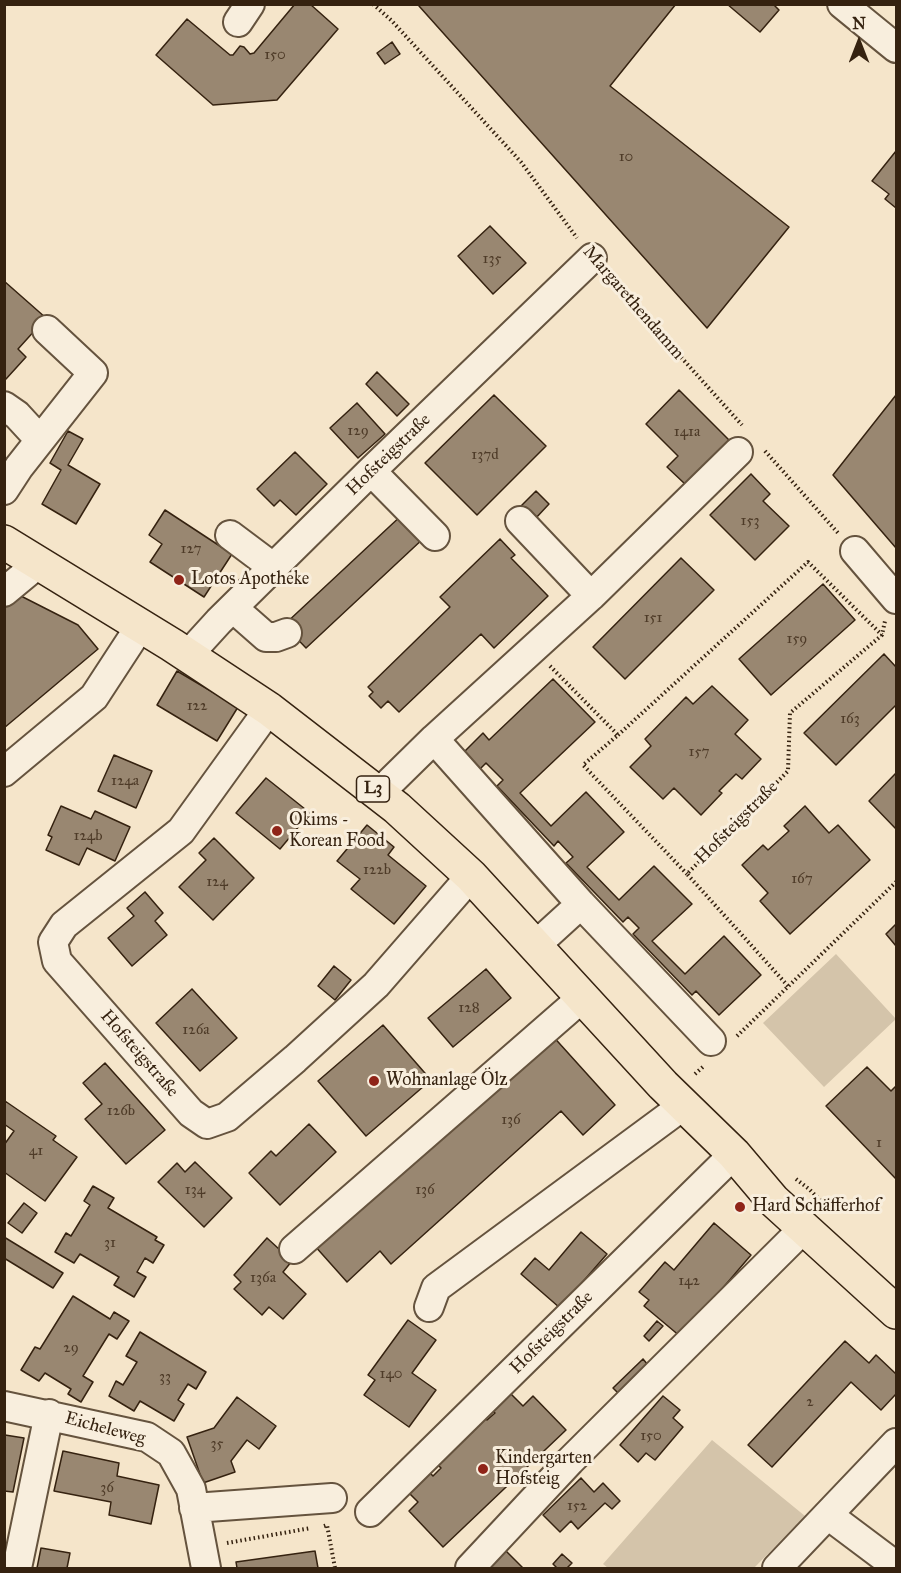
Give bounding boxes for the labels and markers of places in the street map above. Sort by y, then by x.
place label: Lotos Apotheke [191,569,309,591]
marker: Lotos Apotheke [172,573,186,587]
place label: Okims - Korean Food [289,810,385,852]
marker: Okims - Korean Food [270,824,284,838]
place label: Wohnanlage Ölz [386,1070,508,1092]
marker: Wohnanlage Ölz [367,1074,381,1088]
place label: Hard Schäfferhof [752,1196,880,1218]
marker: Hard Schäfferhof [733,1200,747,1214]
place label: Kindergarten Hofsteig [495,1448,592,1490]
marker: Kindergarten Hofsteig [476,1462,490,1476]

